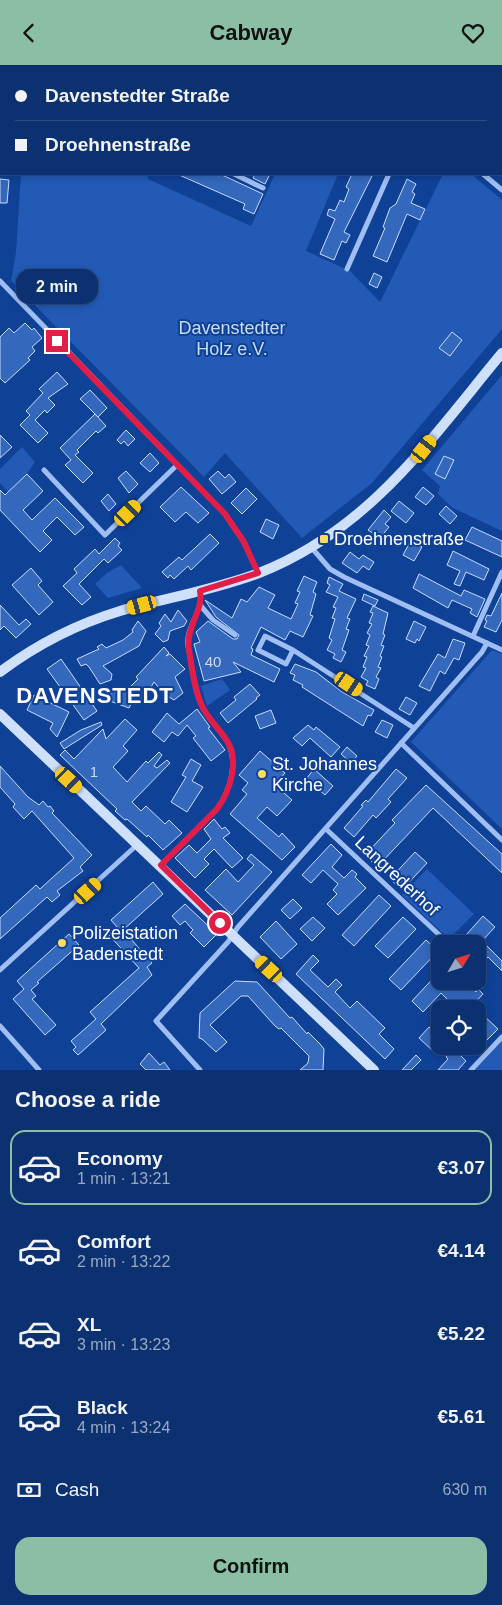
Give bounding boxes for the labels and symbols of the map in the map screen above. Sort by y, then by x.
callout: 2 min [16,269,98,303]
park label: Davenstedter Holz e.V. [178,318,286,359]
route end [46,330,68,352]
car [408,433,439,465]
car [111,497,144,529]
place label: Droehnenstraße [334,529,464,549]
marker: Droehnenstraße [318,533,330,545]
car [125,594,158,616]
house number: 40 [205,653,221,670]
car [332,669,365,699]
district label: DAVENSTEDT [16,683,174,708]
place label: St. Johannes Kirche [272,754,377,795]
house number: 1 [90,763,98,780]
car [52,764,85,796]
marker: St. Johannes Kirche [256,768,268,780]
street label: Langrederhof [351,832,444,921]
car [71,875,104,907]
route start [209,912,231,934]
place label: Polizeistation Badenstedt [72,923,178,964]
north arrow [431,935,486,990]
marker: Polizeistation Badenstedt [56,937,68,949]
car [252,953,285,985]

